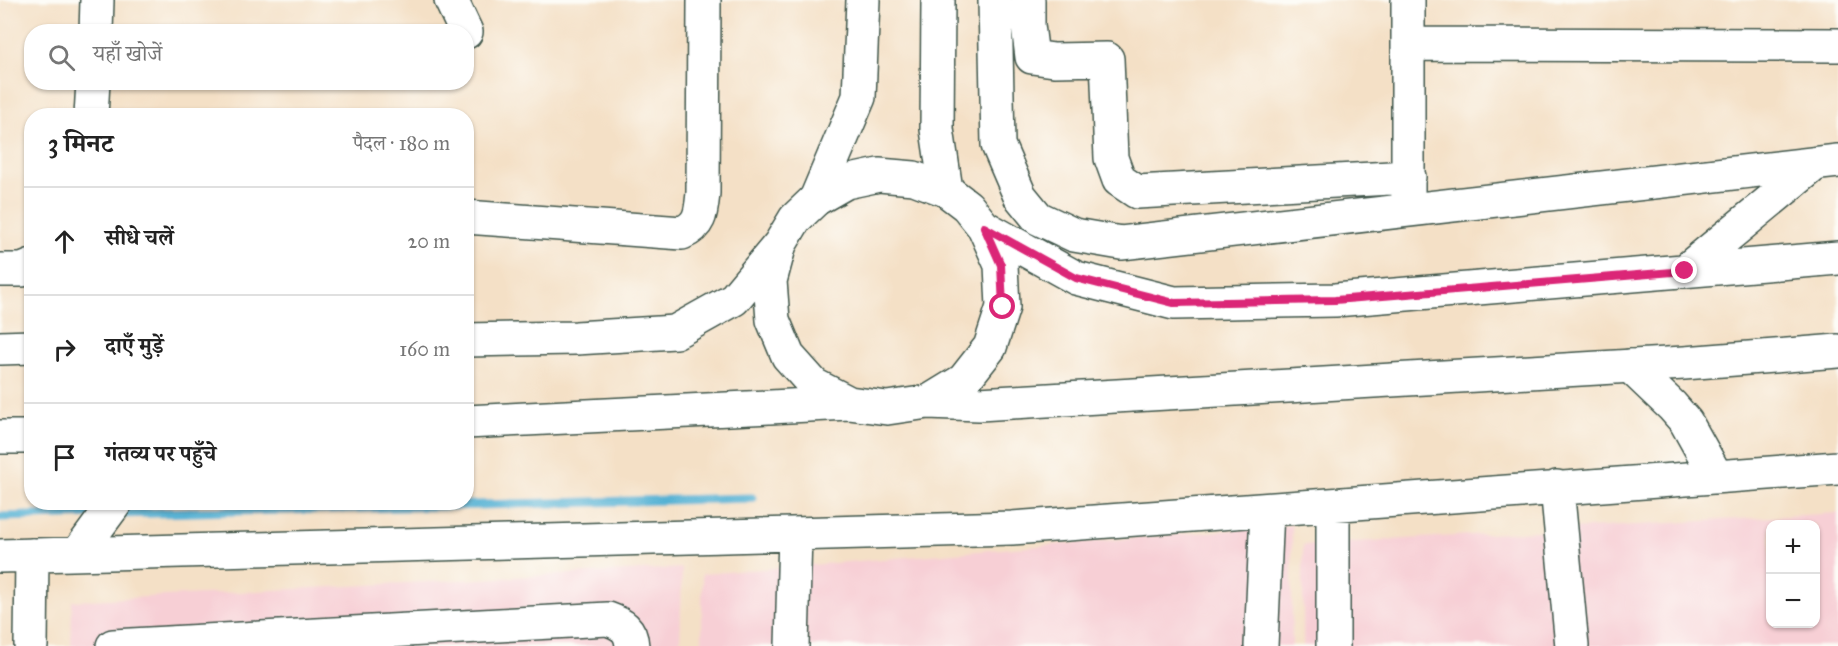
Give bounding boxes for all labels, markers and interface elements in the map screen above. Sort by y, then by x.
search box [24,24,474,90]
text: यहाँ खोजें [93,40,162,67]
icon: search [45,41,78,74]
text: 3 मिनट [48,127,113,159]
text: पैदल · 180 m [353,131,450,155]
text: सीधे चलें [105,224,174,251]
icon: ahead [48,225,81,258]
text: 20 m [407,229,450,253]
route end [1671,257,1697,283]
route start [989,293,1015,319]
text: दाएँ मुड़ें [105,332,164,359]
icon: right [48,333,81,366]
text: 160 m [399,337,450,361]
text: गंतव्य पर पहुँचे [105,440,216,467]
icon: arrive [48,441,81,474]
map controls [1766,520,1820,628]
button: + [1766,520,1820,574]
button: − [1766,574,1820,628]

